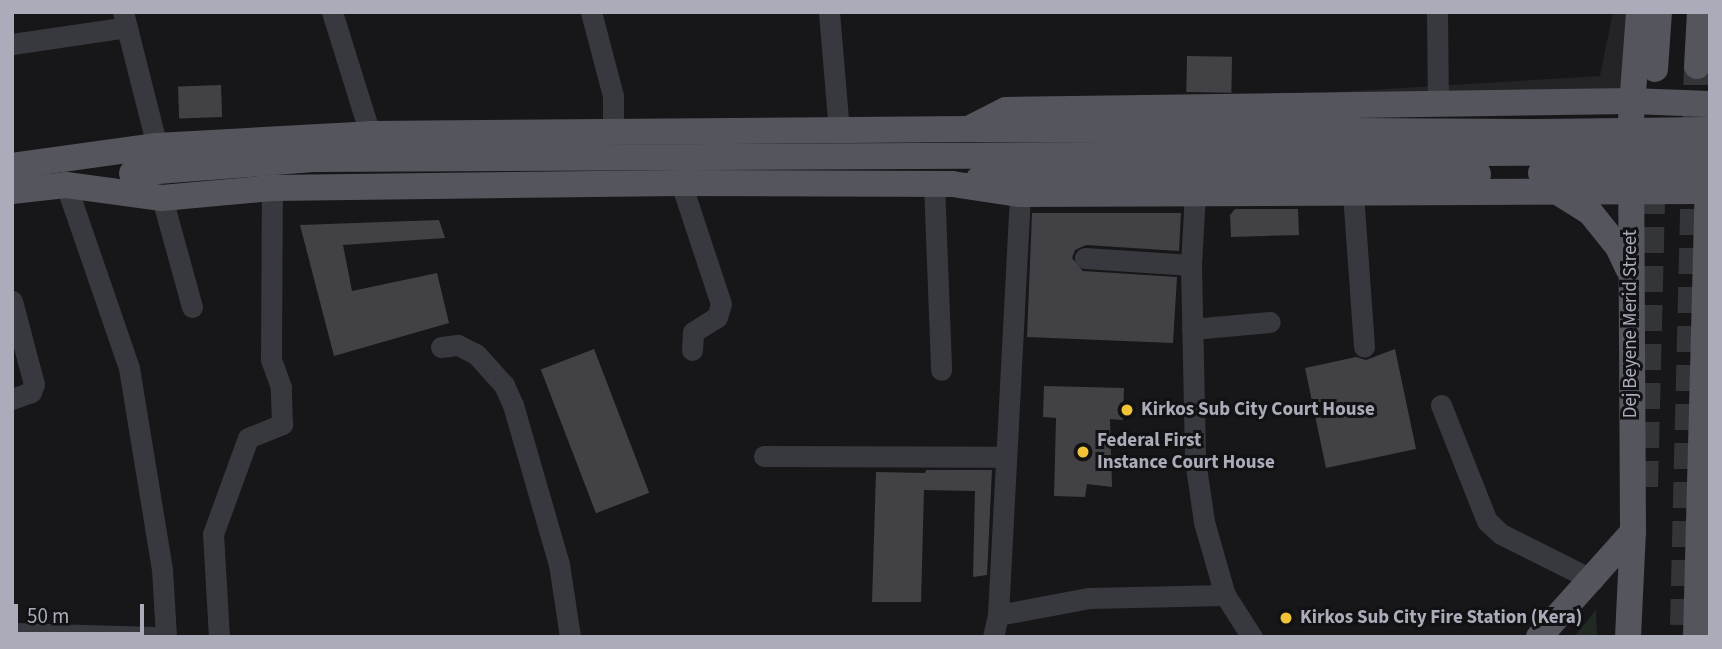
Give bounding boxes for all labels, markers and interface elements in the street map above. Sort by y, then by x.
street label: Dej Beyene Merid Street [1620,230,1642,418]
place label: Kirkos Sub City Court House [1141,399,1375,421]
marker: Kirkos Sub City Court House [1119,402,1135,418]
place label: Federal First Instance Court House [1097,430,1275,474]
marker: Federal First Instance Court House [1075,444,1091,460]
scale bar [18,590,147,634]
text: 50 m [27,601,69,631]
place label: Kirkos Sub City Fire Station (Kera) [1300,607,1582,629]
marker: Kirkos Sub City Fire Station (Kera) [1278,610,1294,626]

